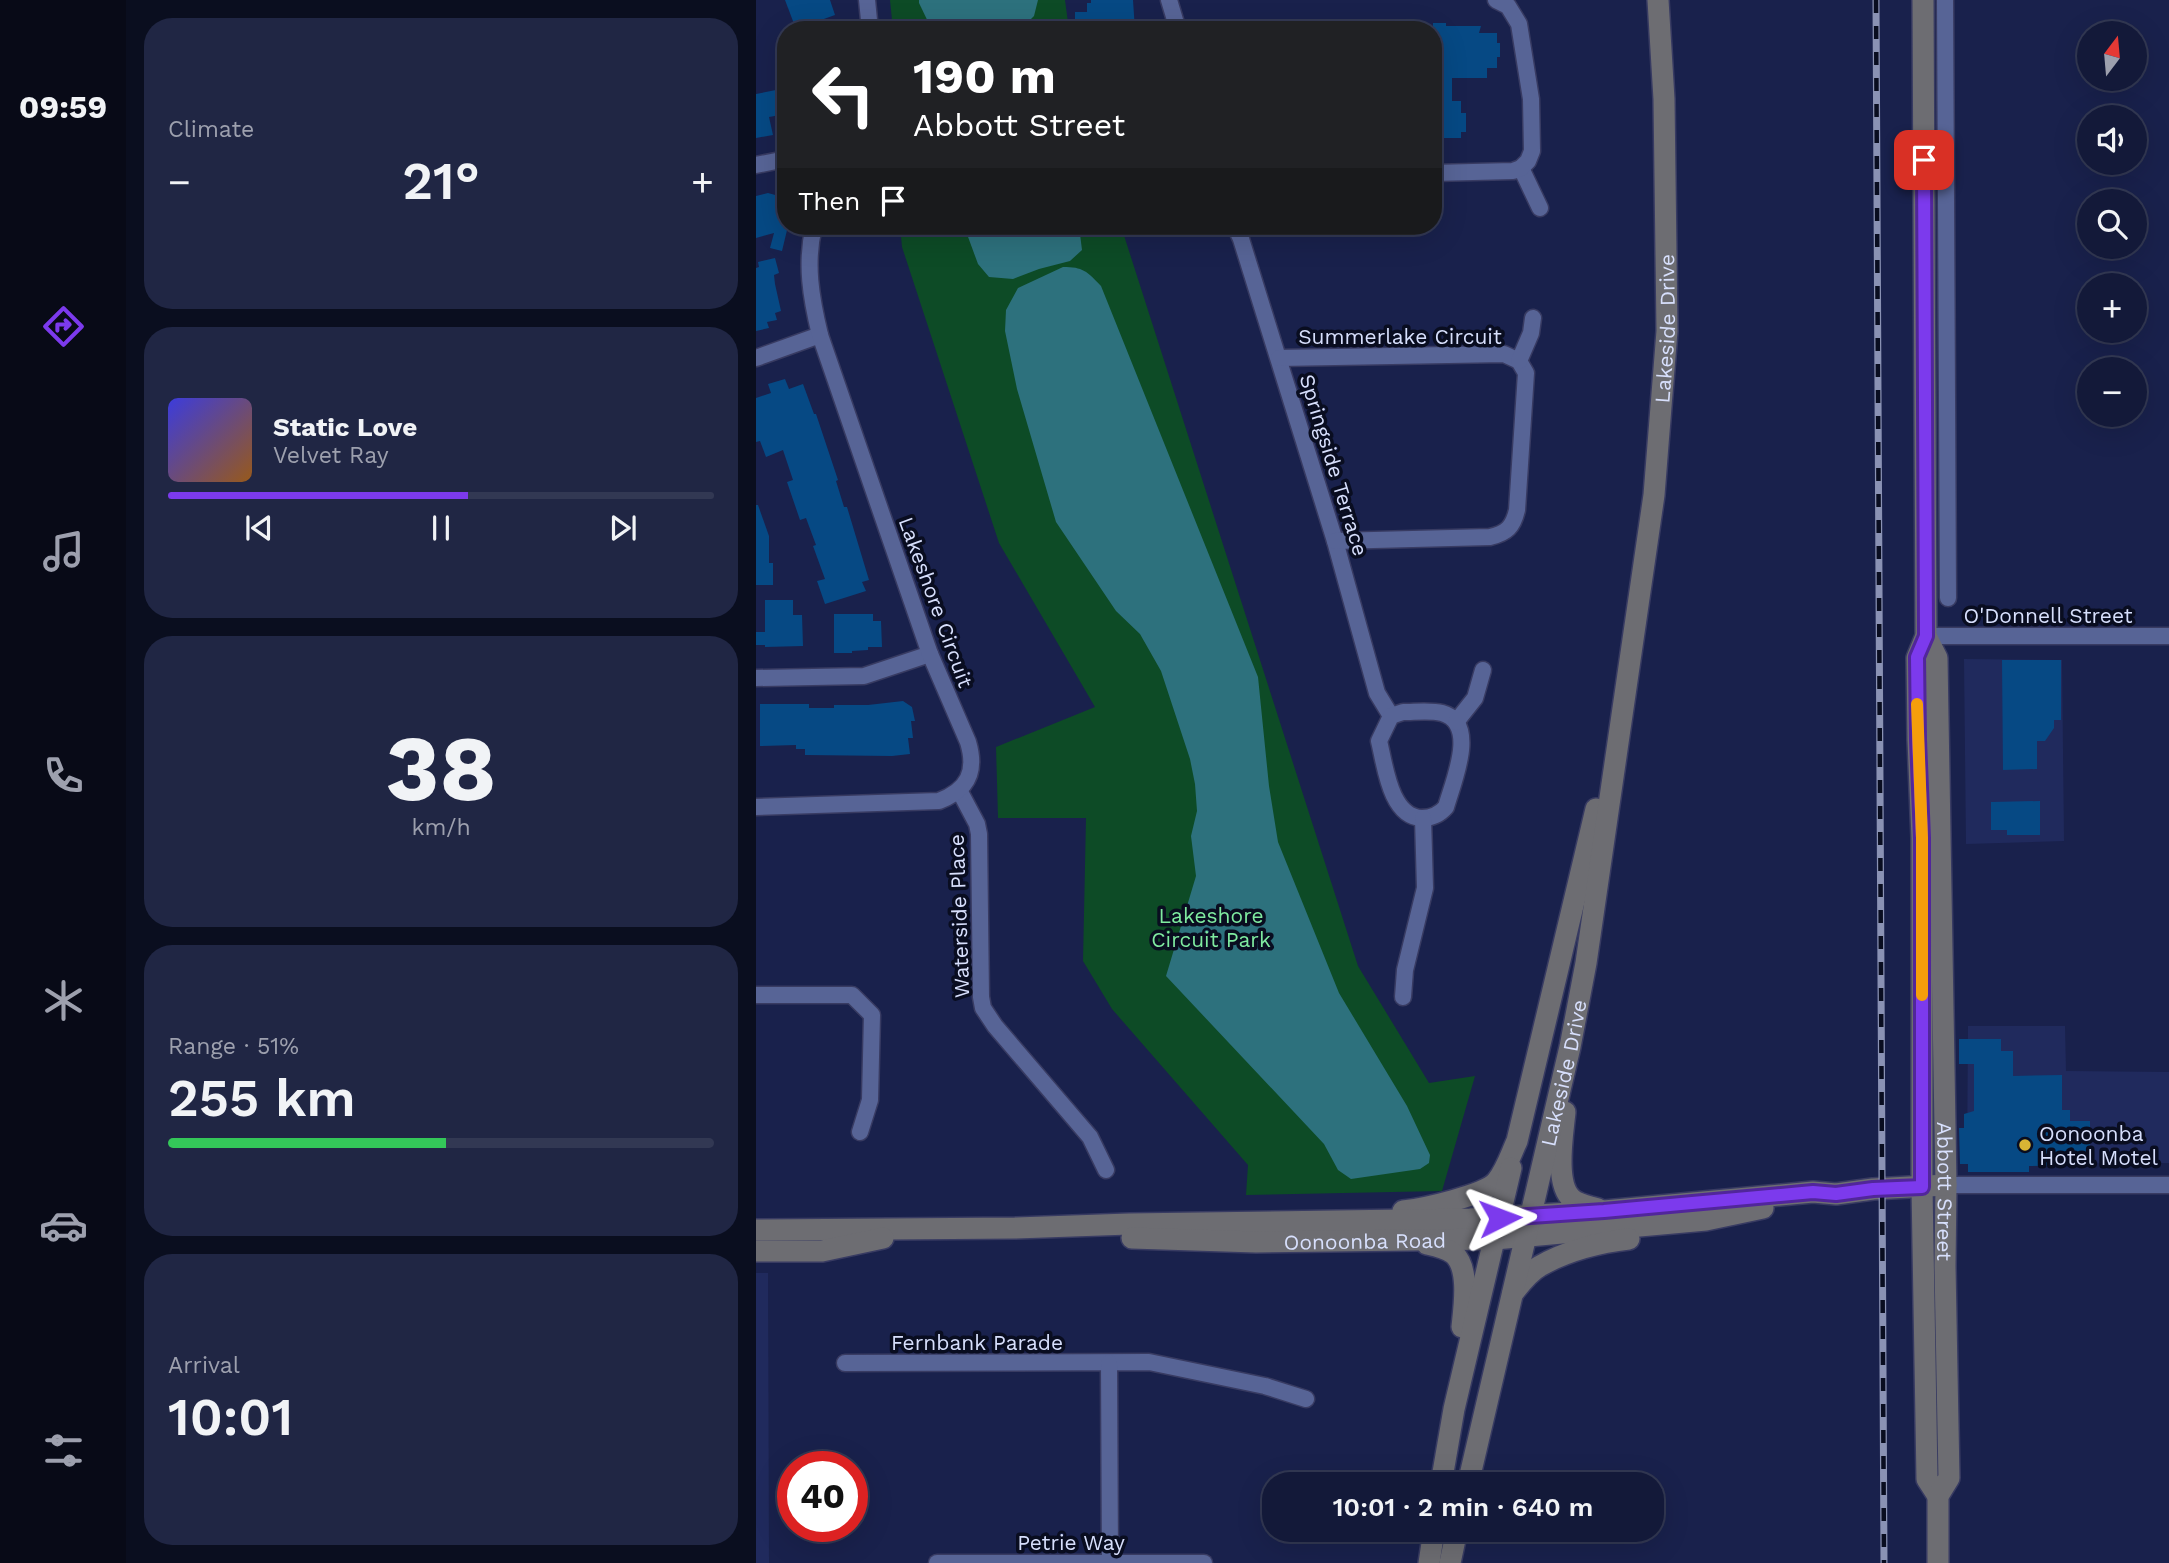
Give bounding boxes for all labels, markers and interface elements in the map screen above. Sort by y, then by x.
north arrow [2077,21,2147,91]
map controls [2077,21,2147,427]
text: 190 m [913,47,1056,105]
icon: left [798,49,889,140]
text: 09:59 [19,88,107,126]
button: sound [2077,105,2147,175]
text: Abbott Street [913,106,1125,144]
text: Climate [168,116,254,143]
pin [1894,130,1954,190]
icon: arrive [1905,141,1943,179]
text: 21° [402,151,480,212]
text: − [168,160,191,204]
text: + [691,160,714,204]
icon: arrive [874,182,912,220]
text: Then [798,186,860,216]
button: search [2077,189,2147,259]
street label: Lakeside Drive [1649,254,1680,404]
button: + [2077,273,2147,343]
icon: directions [39,302,88,351]
street label: Summerlake Circuit [1298,324,1502,349]
button: − [2077,357,2147,427]
street label: Springside Terrace [1294,371,1374,559]
text: Static Love [273,412,417,442]
text: Velvet Ray [273,442,389,469]
icon: previous [240,509,278,547]
icon: pause [422,509,460,547]
icon: next [604,509,642,547]
street label: Lakeshore Circuit [894,513,979,691]
icon: music [39,527,88,576]
street label: O'Donnell Street [1964,603,2133,628]
text: 38 [385,715,497,822]
icon: phone [39,751,88,800]
text: km/h [411,814,471,841]
street label: Waterside Place [944,834,974,998]
park label: Lakeshore Circuit Park [1151,903,1271,952]
icon: climate [39,976,88,1025]
street label: Lakeside Drive [1535,997,1591,1149]
text: Range · 51% [168,1033,299,1060]
text: 255 km [168,1068,356,1129]
street label: Abbott Street [1932,1121,1959,1261]
place label: Oonoonba Hotel Motel [2039,1121,2159,1170]
marker: Oonoonba Hotel Motel [2017,1137,2033,1153]
position arrow [1463,1181,1537,1255]
icon: car [39,1201,88,1250]
street label: Oonoonba Road [1283,1227,1446,1254]
street label: Fernbank Parade [891,1330,1063,1355]
text: Arrival [168,1352,240,1379]
text: 10:01 [168,1387,293,1448]
icon: filters [39,1426,88,1475]
speed limit sign: 40 [777,1451,868,1542]
text: 10:01 · 2 min · 640 m [1333,1492,1593,1522]
street label: Petrie Way [1017,1530,1125,1555]

